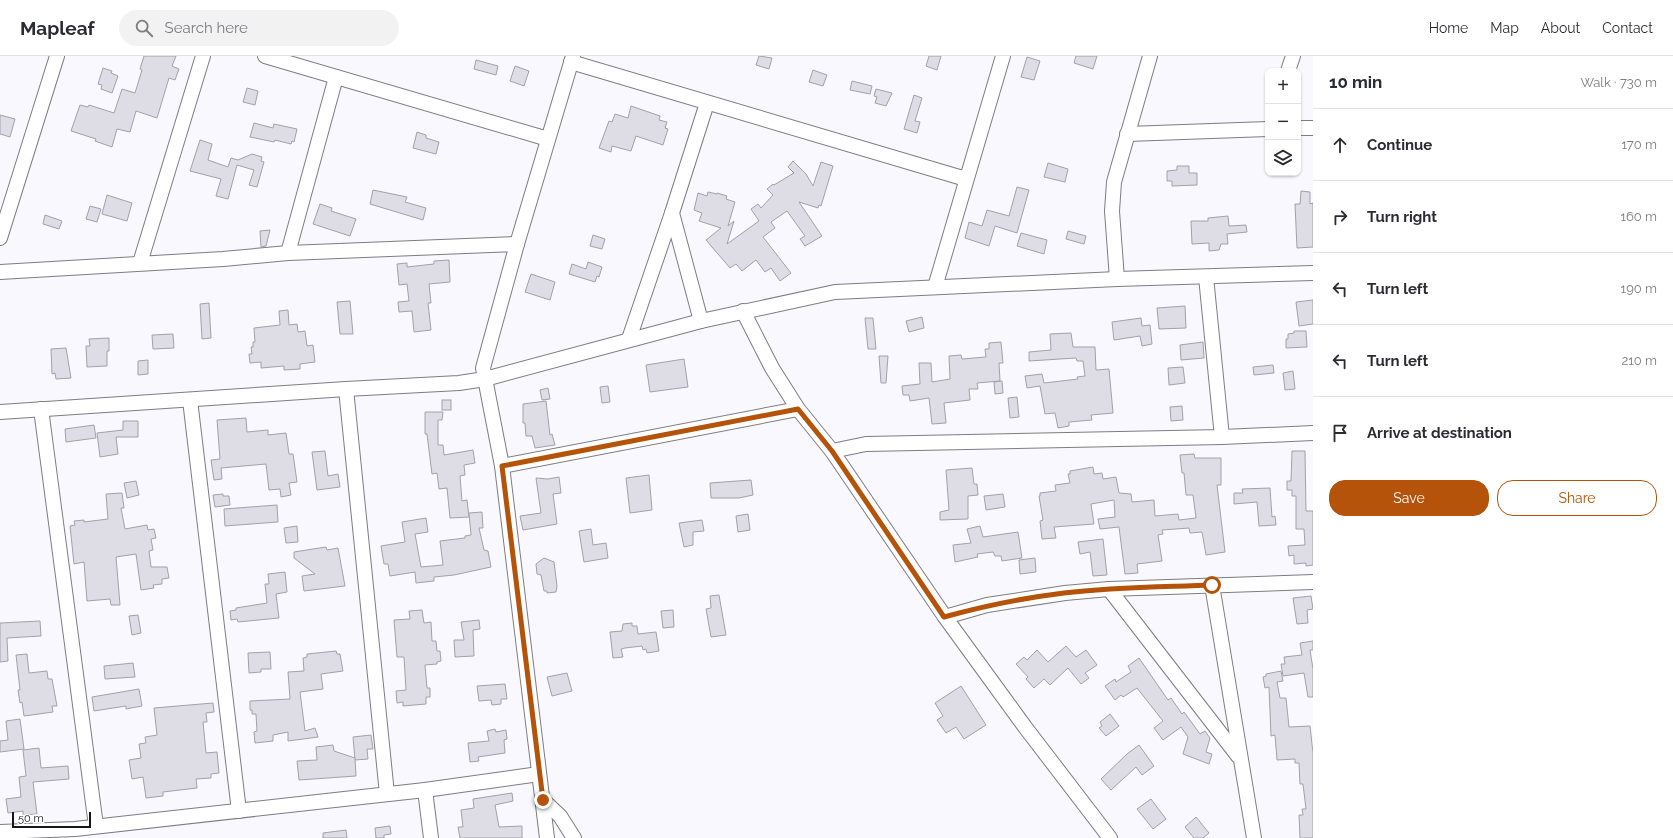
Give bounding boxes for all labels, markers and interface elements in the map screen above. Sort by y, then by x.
search box [119,10,399,46]
text: Mapleaf [20,17,95,39]
icon: search [133,17,155,39]
text: Search here [165,19,248,37]
text: Home [1429,20,1468,36]
text: Map [1490,20,1519,36]
text: About [1541,20,1580,36]
text: Contact [1602,20,1653,36]
map controls [1265,68,1301,176]
button: + [1265,68,1301,104]
text: 10 min [1329,72,1382,92]
text: Walk · 730 m [1580,75,1657,90]
button: − [1265,104,1301,140]
icon: ahead [1329,134,1351,156]
text: Continue [1367,136,1432,154]
text: 170 m [1621,137,1657,152]
button: layers [1265,140,1301,176]
icon: right [1329,206,1351,228]
text: Turn right [1367,208,1437,226]
text: 160 m [1620,209,1657,224]
icon: left [1329,278,1351,300]
text: Turn left [1367,280,1428,298]
text: 190 m [1621,281,1657,296]
icon: left [1329,350,1351,372]
text: Turn left [1367,352,1428,370]
text: 210 m [1621,353,1657,368]
icon: arrive [1329,422,1351,444]
text: Arrive at destination [1367,424,1512,442]
button: Save [1329,480,1489,516]
button: Share [1497,480,1657,516]
route start [1203,576,1221,594]
route end [534,791,552,809]
scale bar [12,810,91,829]
text: 50 m [18,812,44,825]

